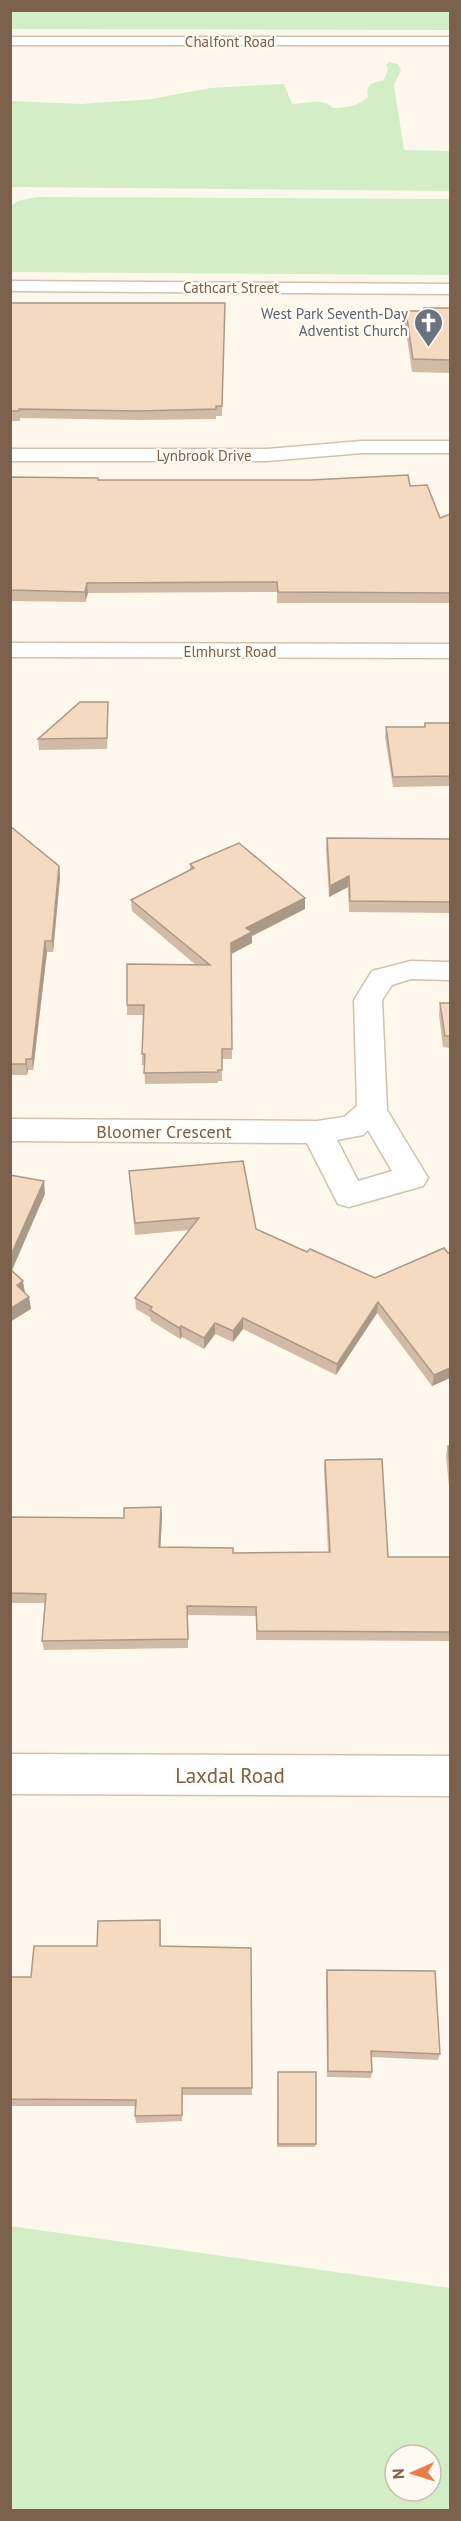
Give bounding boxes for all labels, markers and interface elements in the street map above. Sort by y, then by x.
street label: Chalfont Road [185,32,275,51]
street label: Cathcart Street [183,278,279,297]
place label: West Park Seventh-Day Adventist Church [261,304,408,340]
church icon: West Park Seventh-Day Adventist Church [413,306,445,348]
street label: Lynbrook Drive [156,446,252,465]
street label: Elmhurst Road [183,642,277,661]
street label: Bloomer Crescent [96,1120,232,1143]
street label: Laxdal Road [175,1762,285,1789]
north arrow [383,2443,443,2503]
text: N [388,2468,408,2480]

